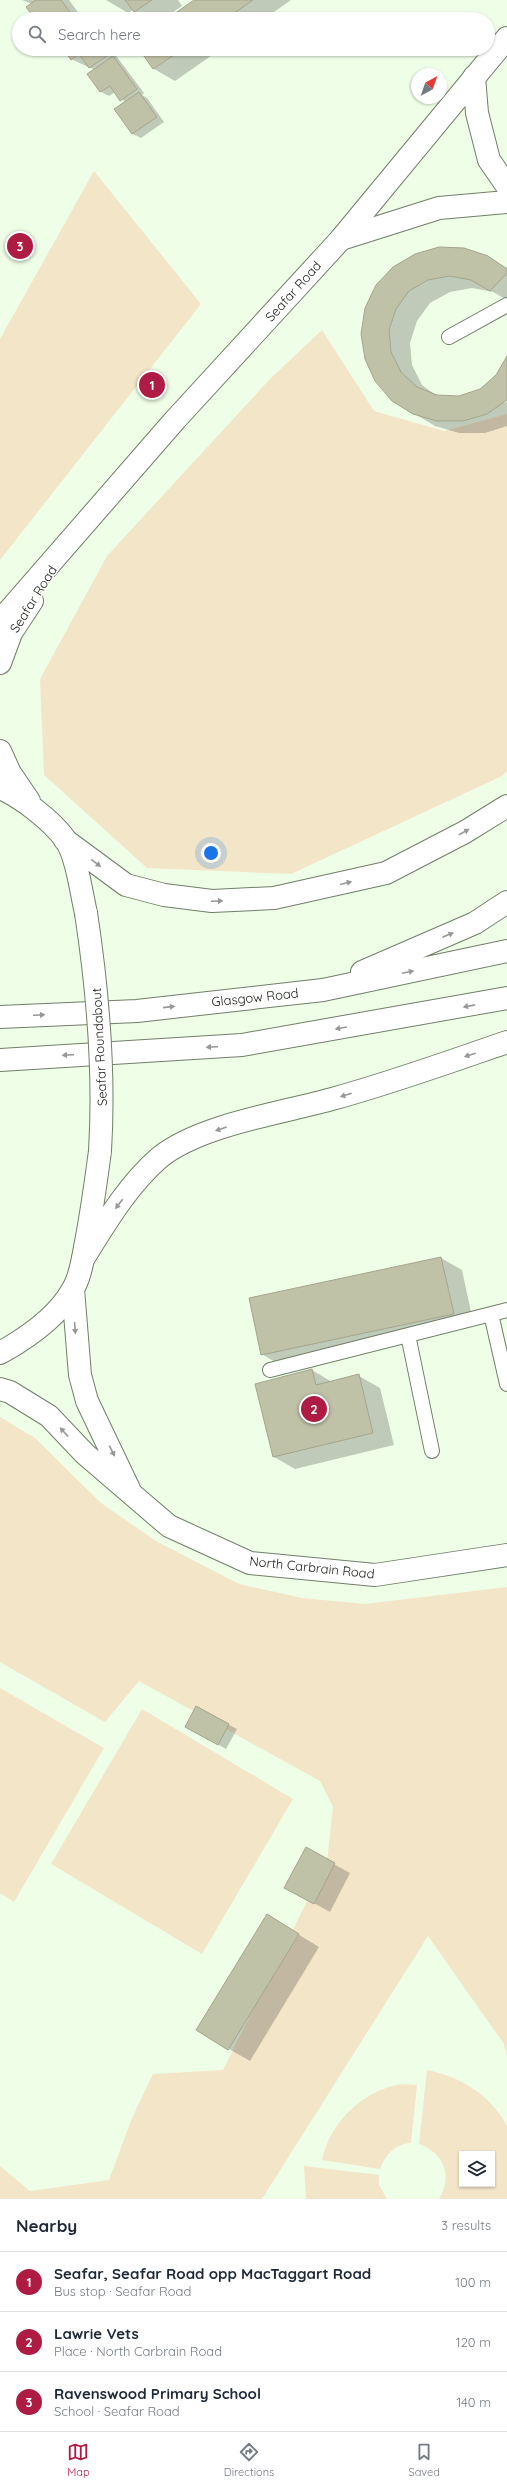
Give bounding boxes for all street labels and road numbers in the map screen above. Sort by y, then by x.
street label: Seafar Road [262,257,324,325]
street label: Seafar Road [6,563,60,635]
street label: Glasgow Road [211,984,299,1010]
street label: Seafar Roundabout [88,987,110,1107]
street label: North Carbrain Road [249,1552,375,1582]

